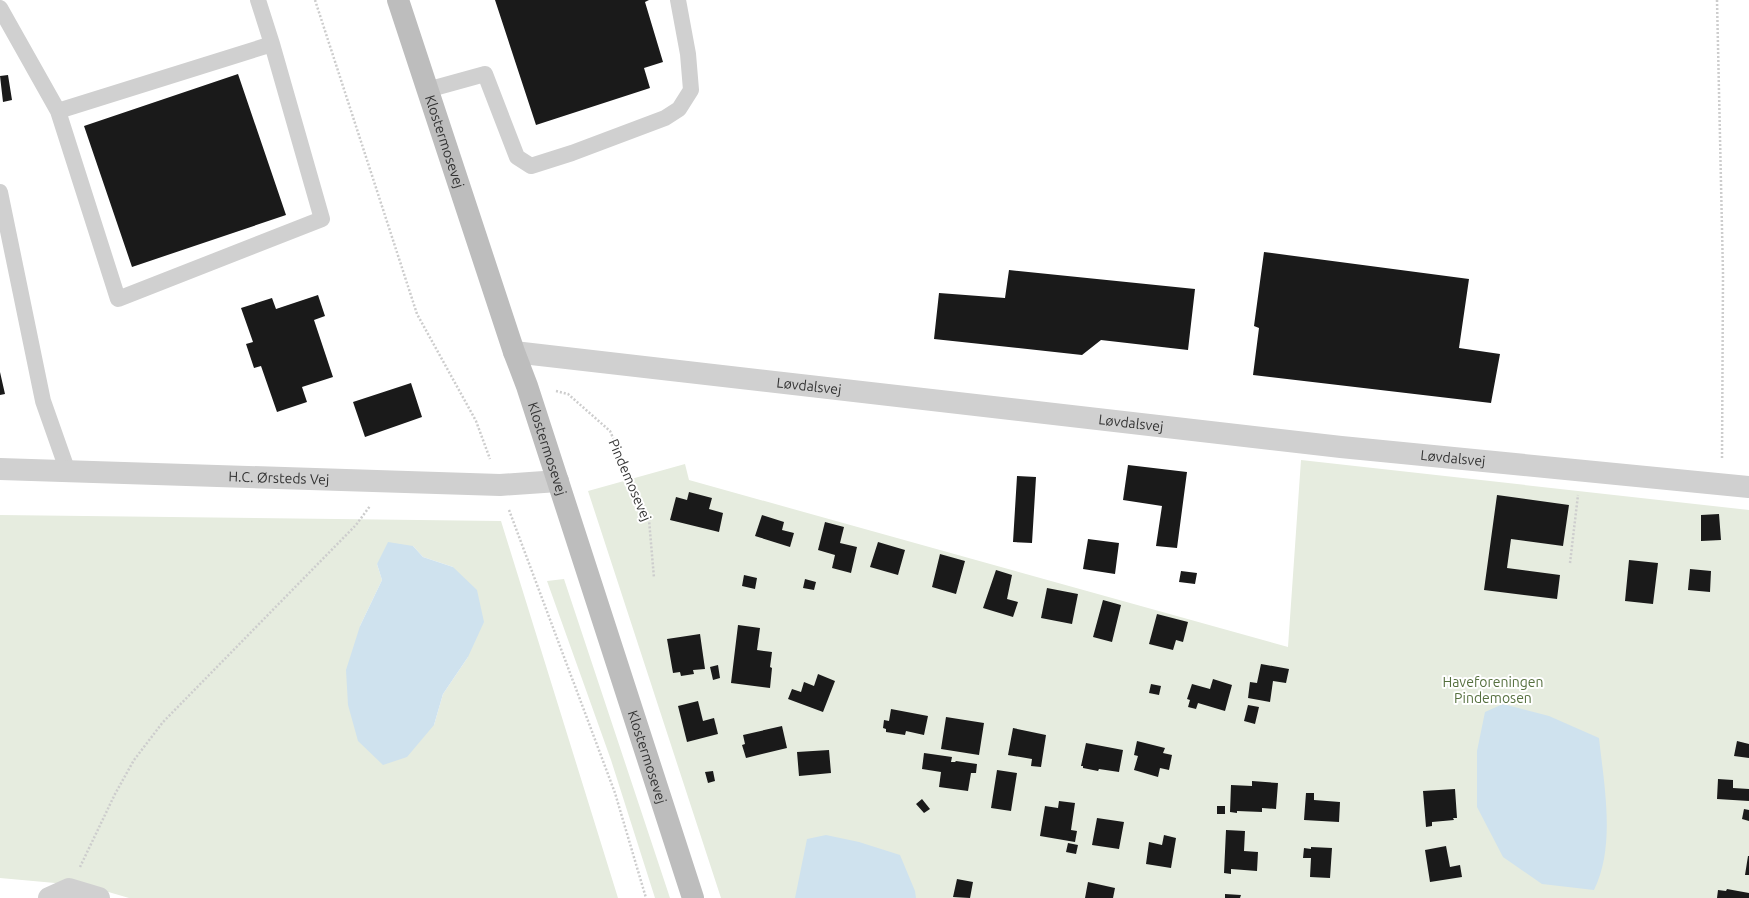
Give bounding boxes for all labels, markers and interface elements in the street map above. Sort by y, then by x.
street label: Klostermosevej [422,93,467,190]
street label: Løvdalsvej [776,374,842,398]
street label: Klostermosevej [525,400,570,497]
street label: Løvdalsvej [1098,411,1164,435]
street label: Pindemosevej [606,437,654,523]
street label: Løvdalsvej [1420,447,1486,469]
street label: H.C. Ørsteds Vej [228,468,330,488]
park label: Haveforeningen Pindemosen [1442,674,1544,706]
street label: Klostermosevej [625,708,670,806]

